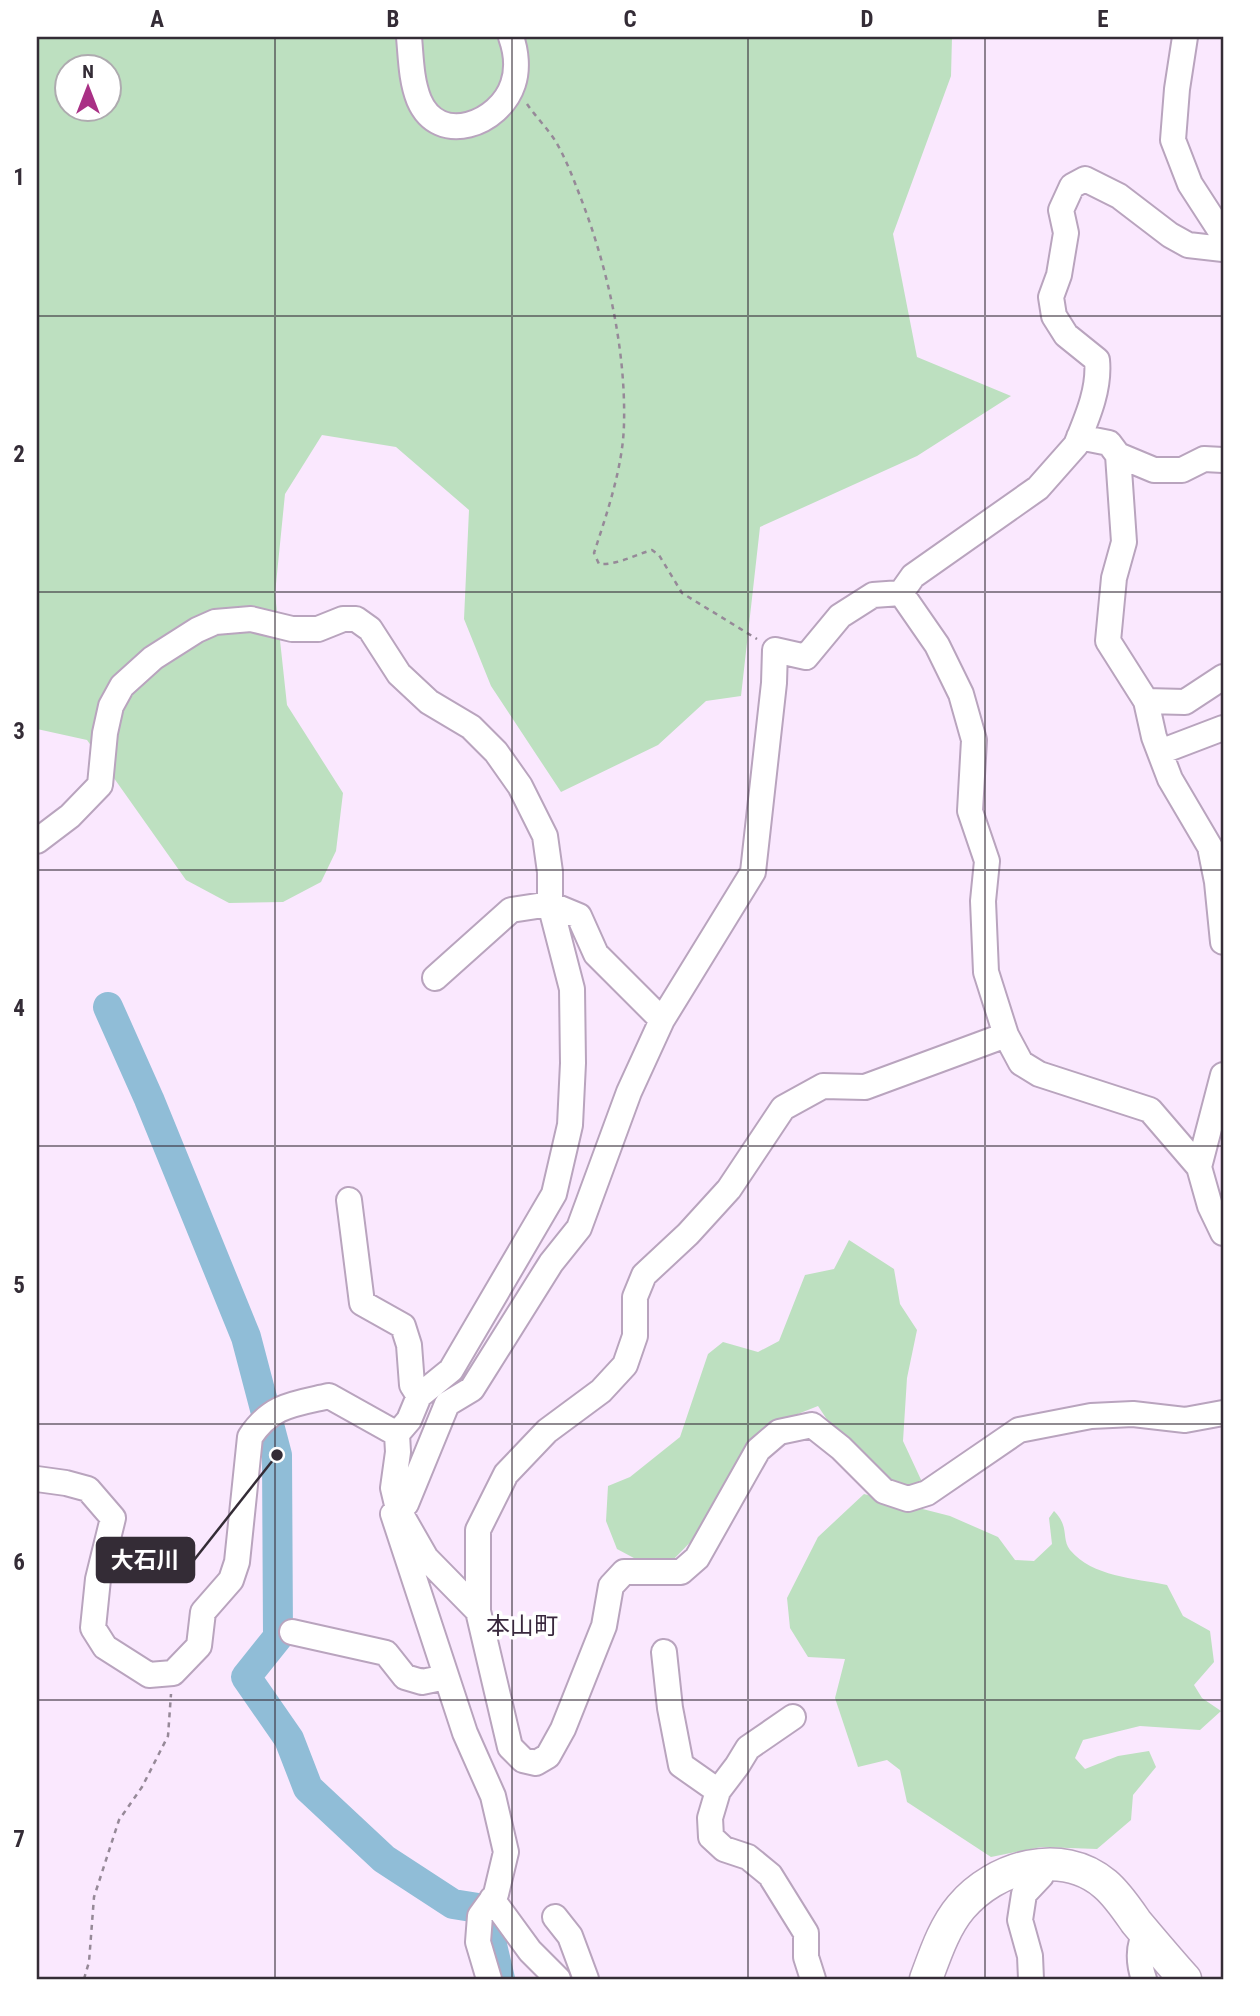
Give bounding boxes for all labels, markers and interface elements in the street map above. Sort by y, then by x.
text: A [150,6,164,33]
text: B [387,6,399,33]
text: C [623,6,637,33]
text: D [861,6,874,33]
text: E [1097,6,1109,33]
north arrow [52,52,122,122]
text: N [82,60,94,83]
text: 1 [13,164,25,191]
text: 2 [13,441,25,468]
text: 3 [13,718,25,745]
text: 4 [13,995,25,1022]
text: 5 [13,1272,25,1299]
callout: 大石川 [97,1538,194,1582]
text: 大石川 [111,1547,180,1574]
text: 6 [13,1549,25,1576]
district label: 本山町 [486,1612,558,1640]
text: 7 [13,1826,25,1853]

